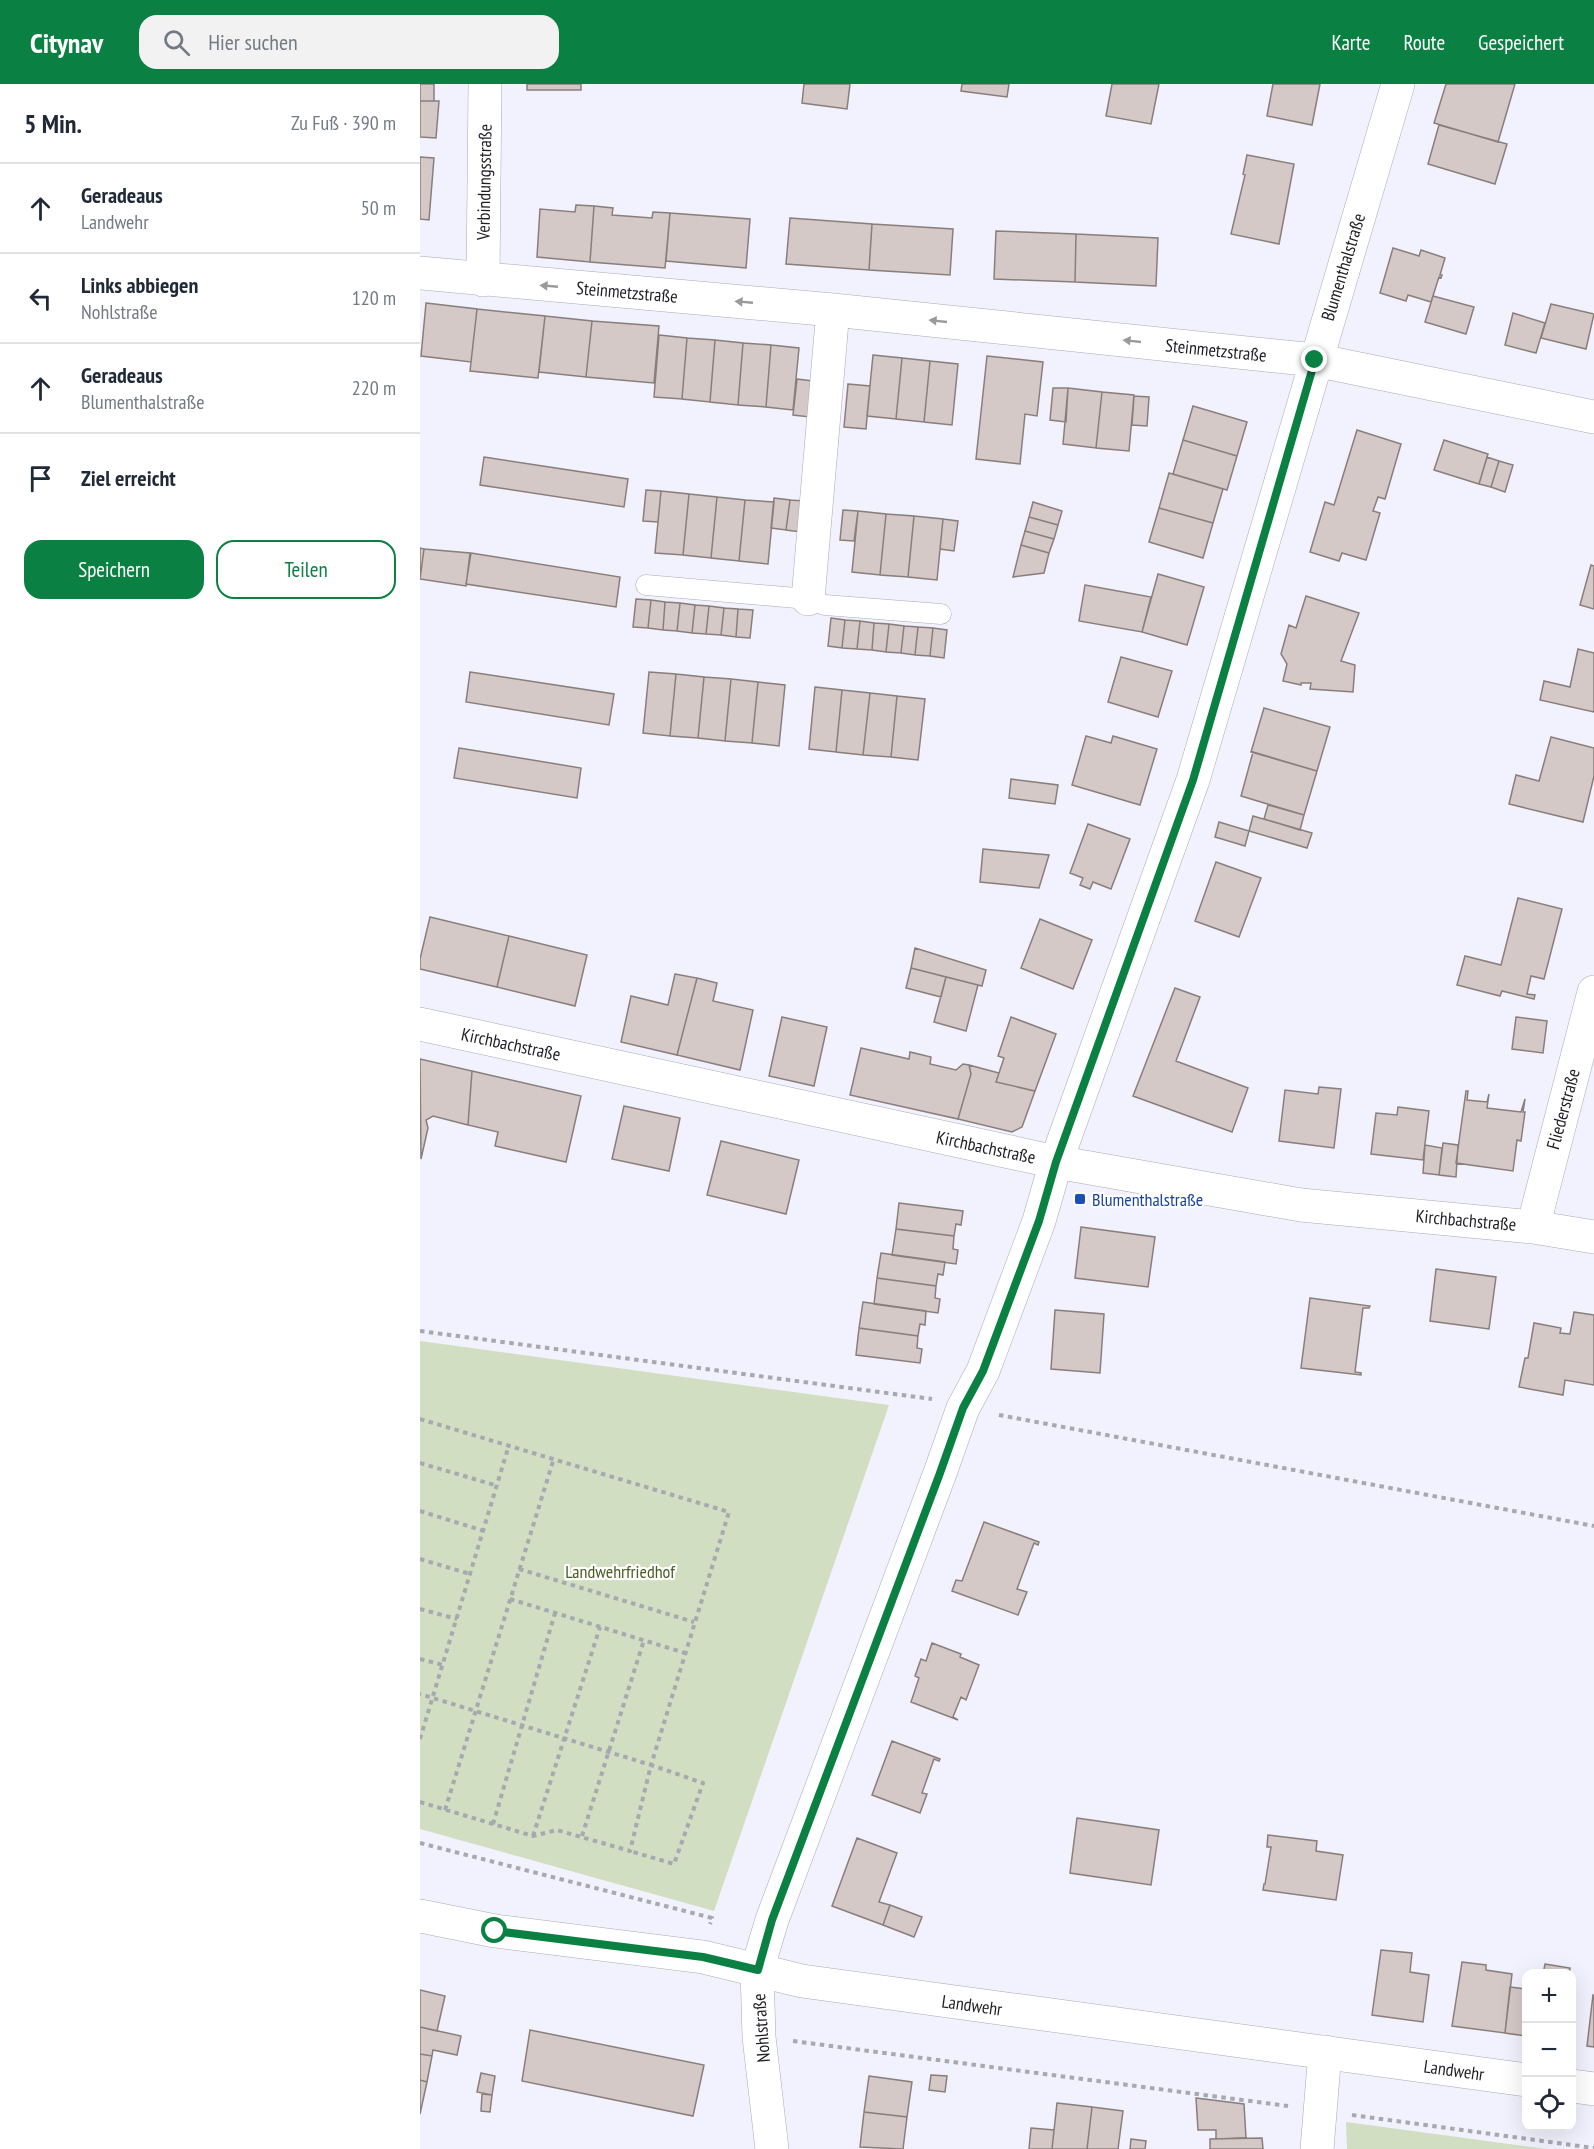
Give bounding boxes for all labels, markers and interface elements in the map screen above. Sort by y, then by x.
search box [139,15,559,69]
text: Citynav [30,24,103,61]
icon: search [160,26,193,59]
text: Hier suchen [208,28,298,56]
text: Karte [1332,29,1370,56]
text: Route [1403,29,1445,56]
text: Gespeichert [1478,29,1564,56]
text: 5 Min. [24,107,82,140]
text: Zu Fuß · 390 m [291,110,396,136]
street label: Verbindungsstraße [471,124,497,241]
text: Geradeaus [81,181,163,209]
icon: ahead [24,192,57,225]
text: 50 m [361,195,396,221]
text: Landwehr [81,209,149,235]
street label: Blumenthalstraße [1316,210,1370,324]
text: Links abbiegen [81,271,198,299]
street label: Steinmetzstraße [575,276,679,308]
one-way arrow [540,281,559,291]
icon: left [24,282,57,315]
text: 120 m [352,285,396,311]
one-way arrow [734,297,753,307]
text: Nohlstraße [81,299,158,325]
one-way arrow [928,316,947,326]
street label: Steinmetzstraße [1164,333,1268,367]
one-way arrow [1122,336,1141,346]
route end [1301,346,1327,372]
text: Geradeaus [81,361,163,389]
icon: ahead [24,372,57,405]
text: 220 m [352,375,396,401]
text: Blumenthalstraße [81,389,205,415]
icon: arrive [24,462,57,495]
text: Ziel erreicht [81,464,176,492]
button: Speichern [24,540,204,599]
button: Teilen [216,540,396,599]
street label: Kirchbachstraße [459,1022,563,1066]
street label: Fliederstraße [1541,1066,1585,1152]
street label: Kirchbachstraße [934,1125,1038,1169]
place label: Blumenthalstraße [1092,1188,1203,1211]
marker: Blumenthalstraße [1073,1192,1087,1206]
street label: Kirchbachstraße [1415,1204,1517,1236]
park label: Landwehrfriedhof [565,1560,676,1583]
route start [481,1917,507,1943]
map controls [1522,1969,1576,2131]
button: + [1522,1969,1576,2023]
street label: Landwehr [940,1989,1004,2021]
street label: Nohlstraße [747,1993,775,2063]
button: − [1522,2023,1576,2077]
street label: Landwehr [1422,2054,1486,2086]
button: locate [1522,2077,1576,2131]

